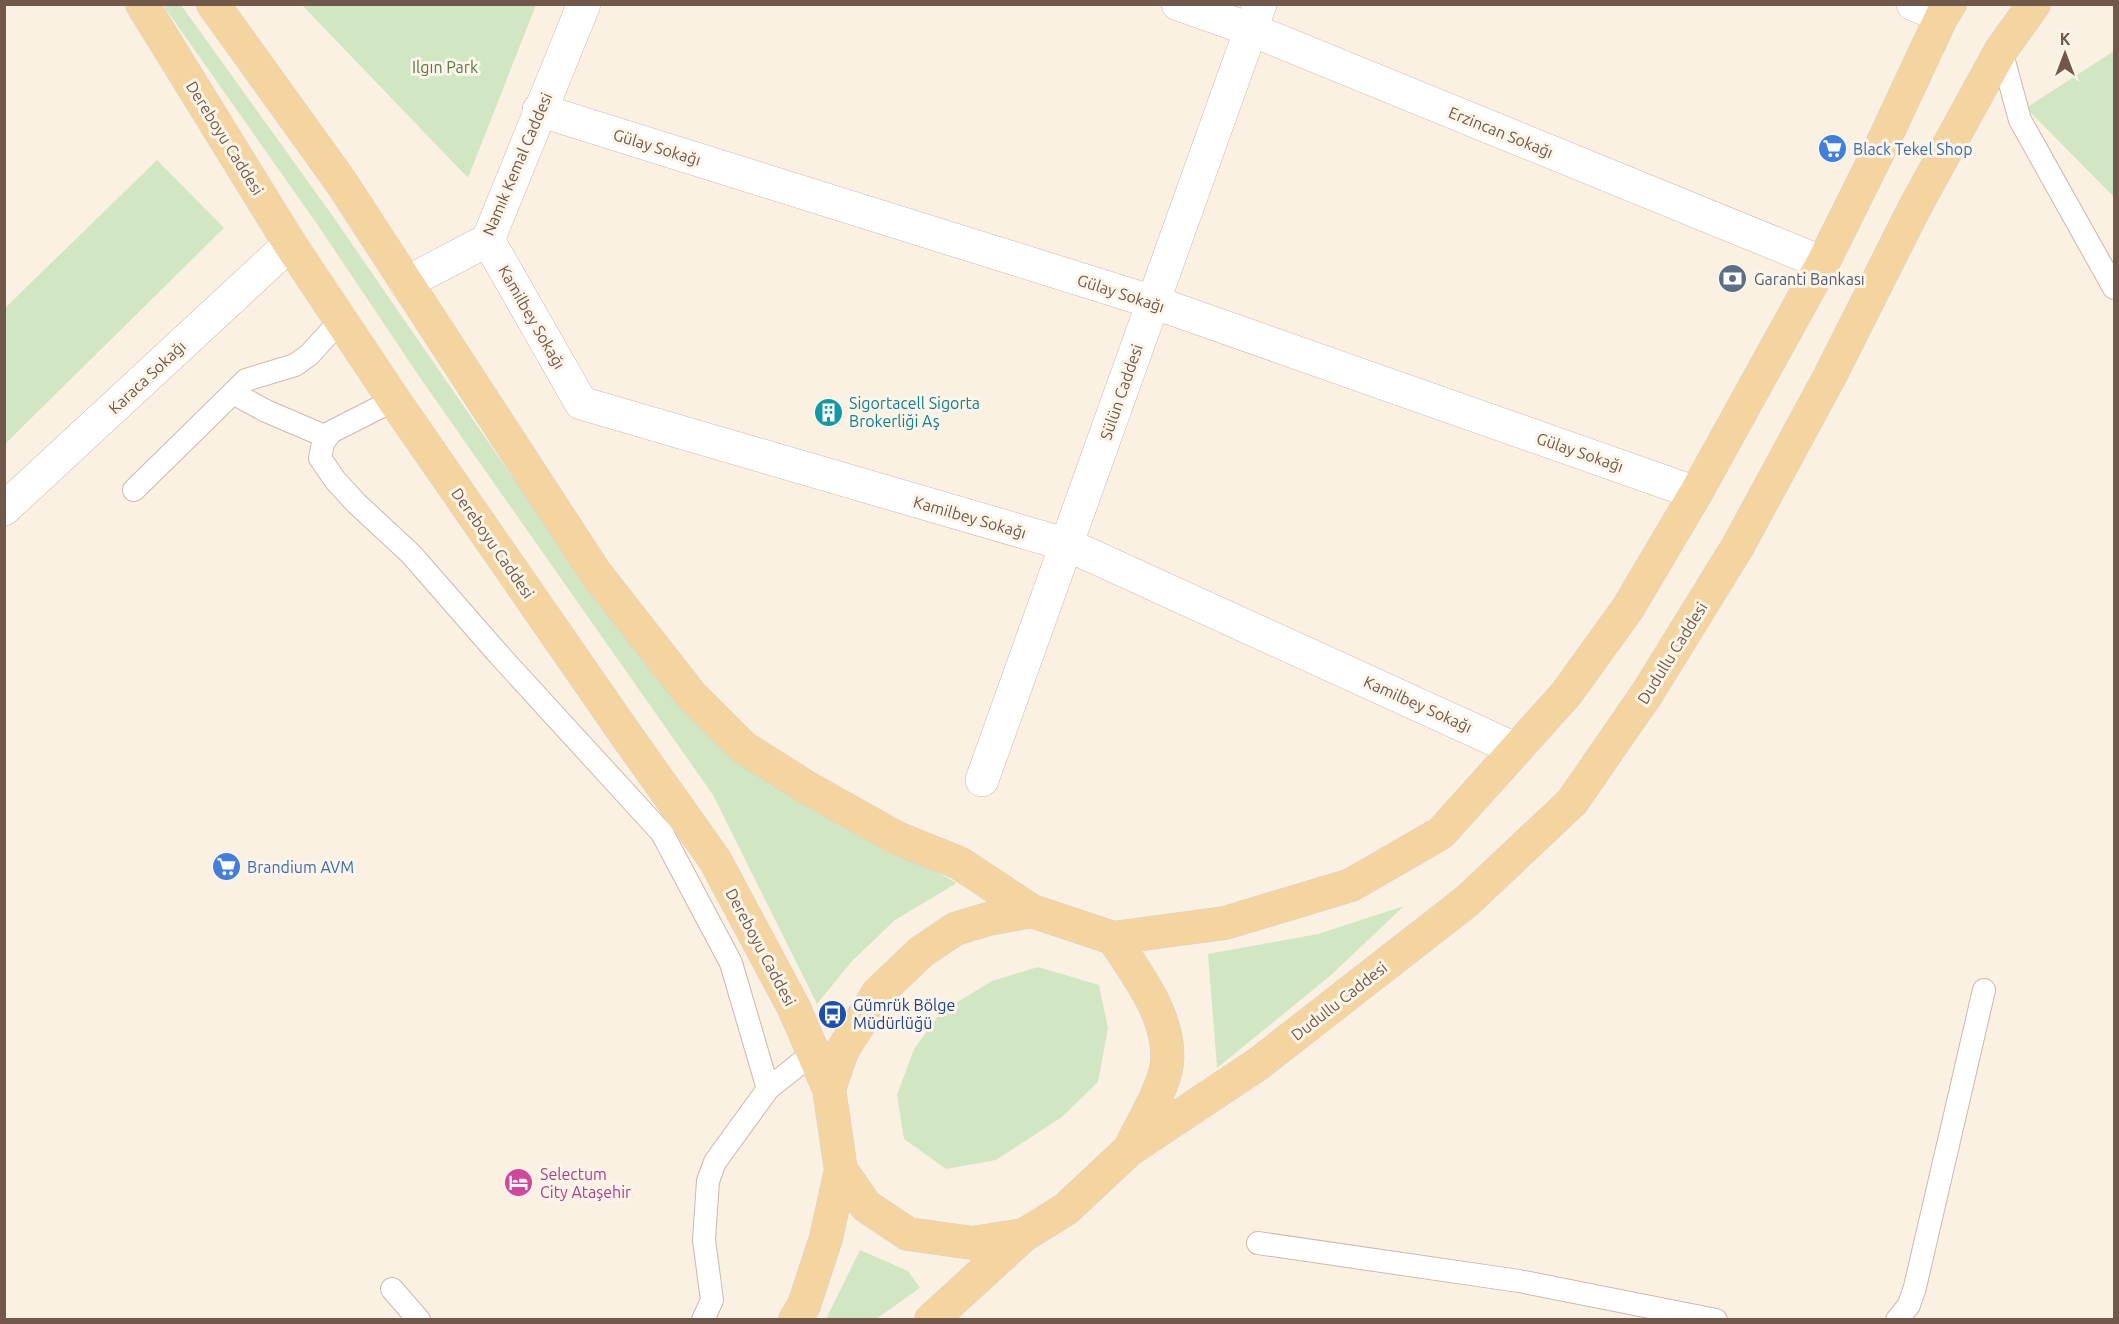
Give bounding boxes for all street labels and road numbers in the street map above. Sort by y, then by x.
street label: Dereboyu Caddesi [183,78,267,198]
street label: Namık Kemal Caddesi [479,90,555,238]
street label: Erzincan Sokağı [1446,103,1556,161]
street label: Gülay Sokağı [611,125,703,169]
street label: Kamilbey Sokağı [495,262,569,372]
street label: Gülay Sokağı [1075,270,1167,316]
street label: Karaca Sokağı [105,337,189,417]
street label: Sülün Caddesi [1096,342,1146,442]
street label: Gülay Sokağı [1534,429,1626,475]
street label: Dereboyu Caddesi [448,484,538,602]
street label: Kamilbey Sokağı [912,492,1028,542]
street label: Dudullu Caddesi [1633,599,1711,707]
street label: Kamilbey Sokağı [1361,672,1475,736]
street label: Dereboyu Caddesi [722,885,800,1009]
street label: Dudullu Caddesi [1288,958,1390,1044]

